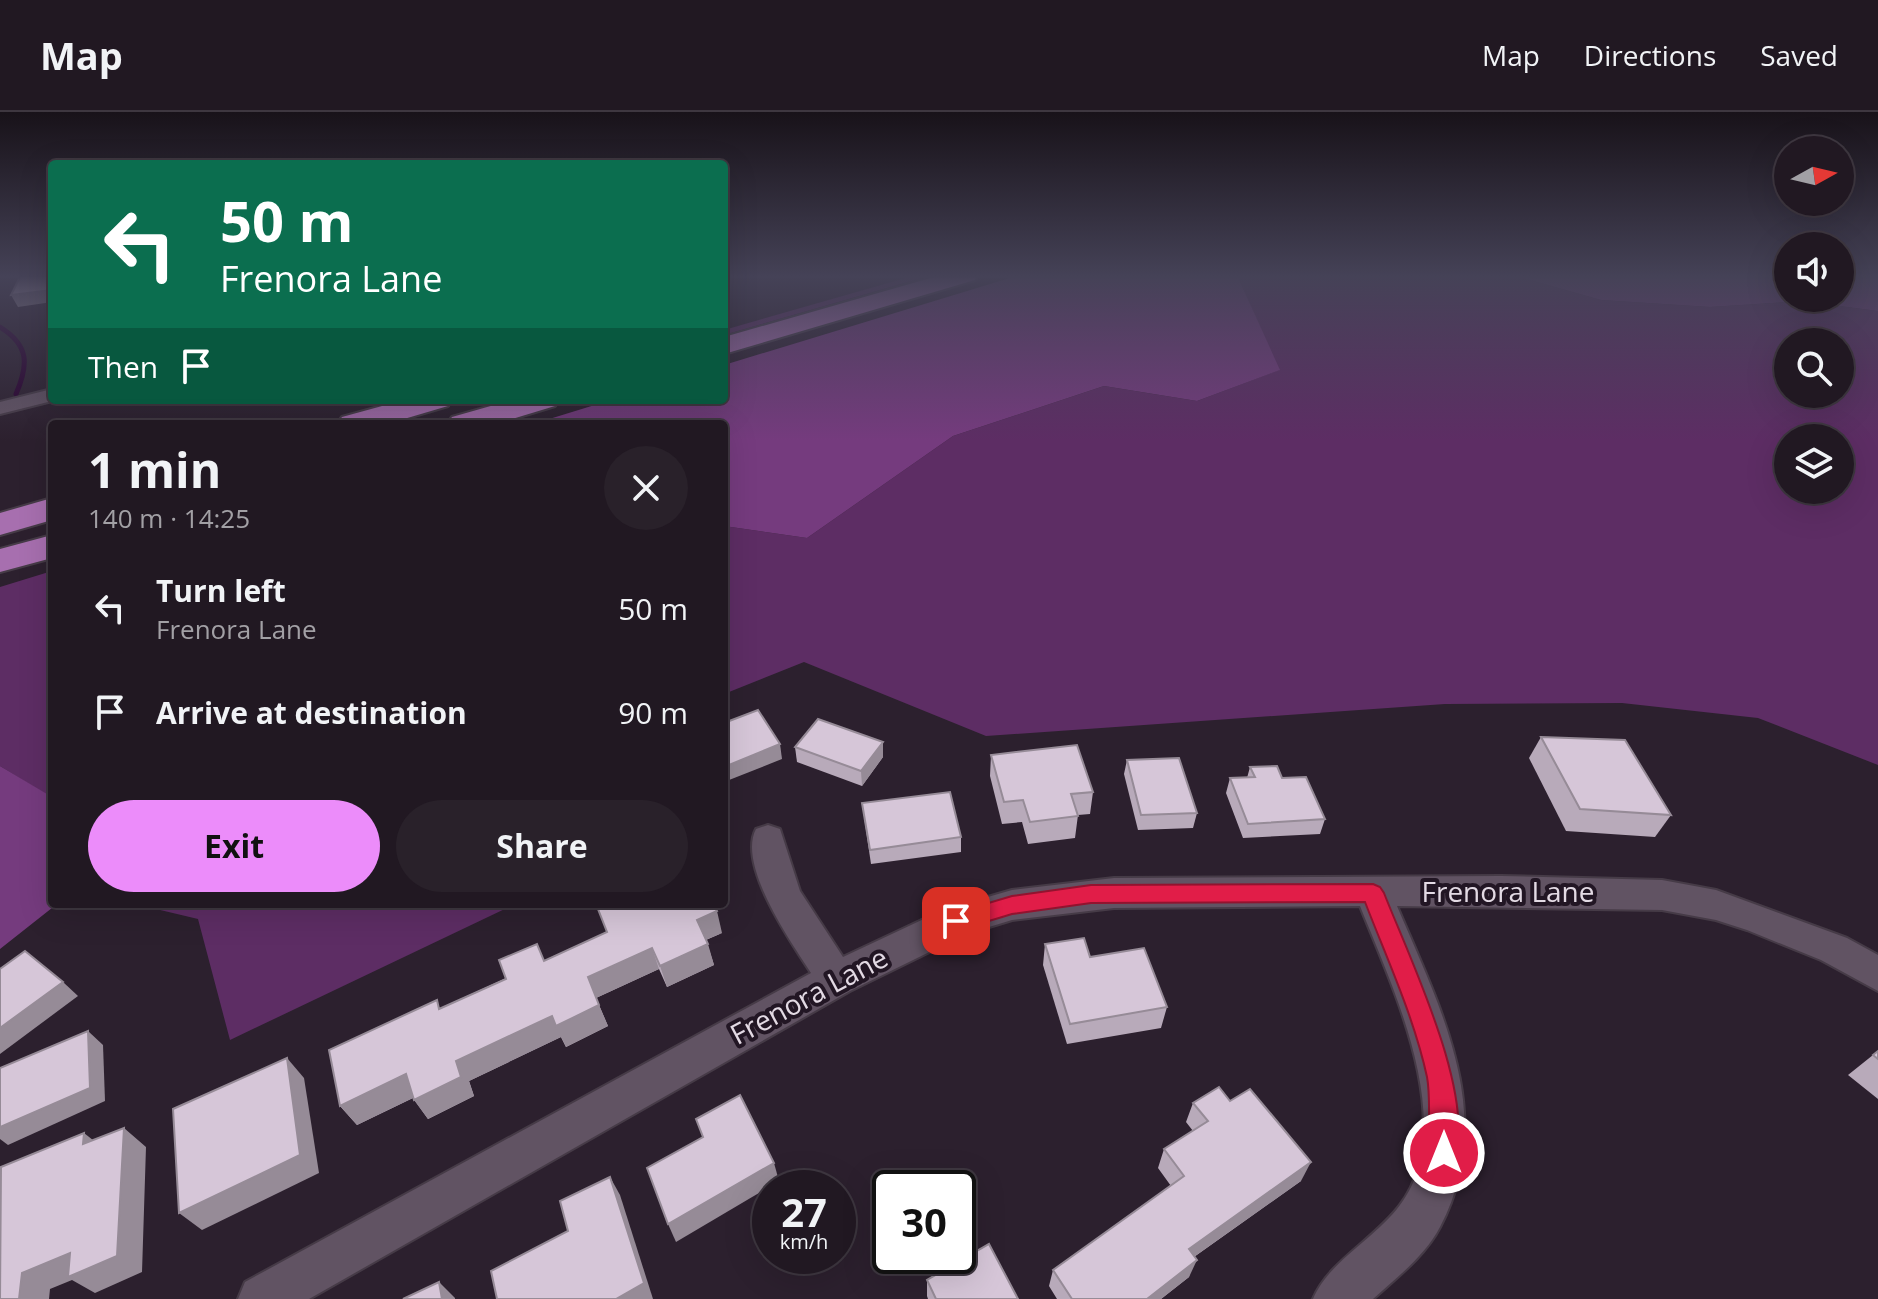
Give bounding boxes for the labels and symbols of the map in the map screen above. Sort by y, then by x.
north arrow [1774,136,1854,216]
street label: Frenora Lane [1422,872,1594,910]
pin [922,887,990,955]
street label: Frenora Lane [723,938,894,1052]
position arrow [1402,1111,1486,1195]
speed limit sign: 30 [872,1170,976,1274]

